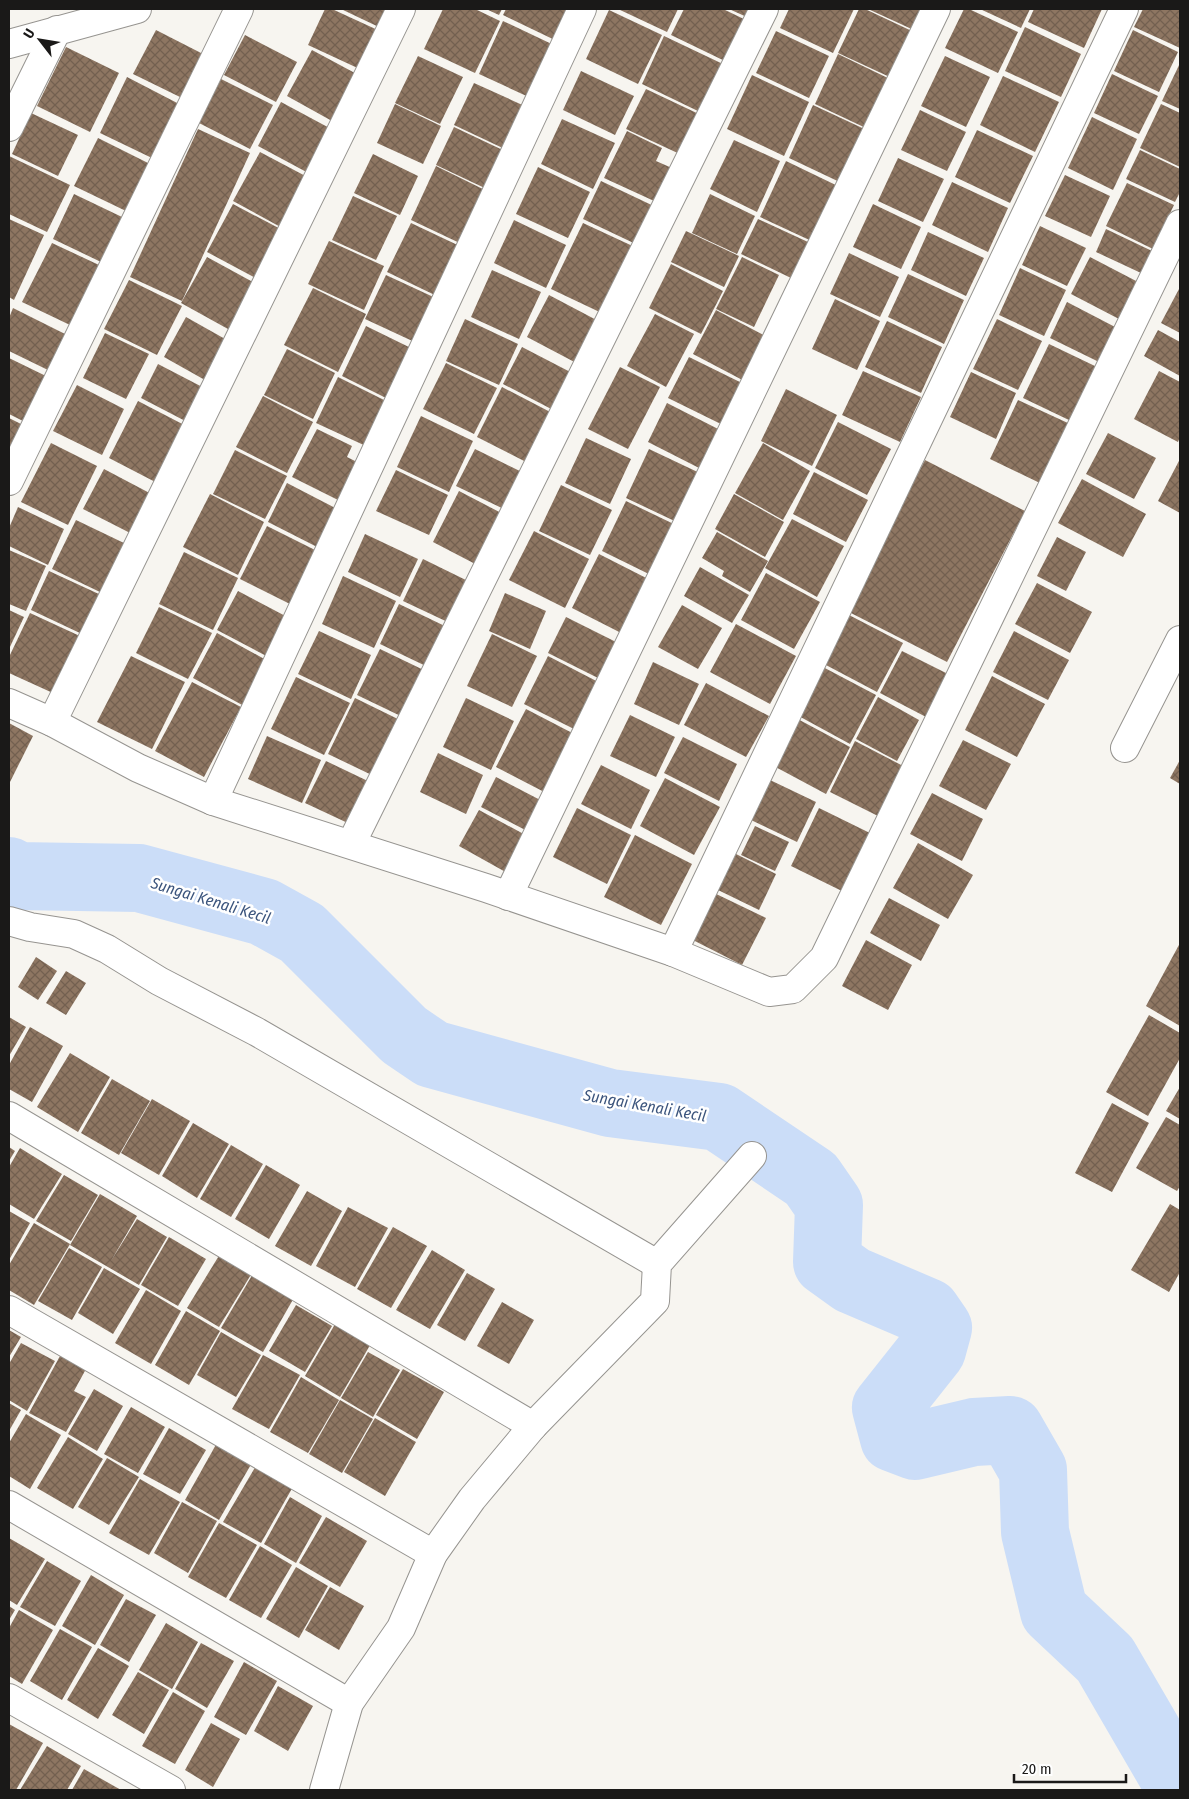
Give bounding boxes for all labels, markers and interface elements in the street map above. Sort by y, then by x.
north arrow [15,15,65,65]
text: U [20,26,39,41]
water label: Sungai Kenali Kecil [148,873,273,928]
water label: Sungai Kenali Kecil [581,1085,708,1126]
scale bar [1014,1752,1126,1784]
text: 20 m [1022,1760,1052,1778]

